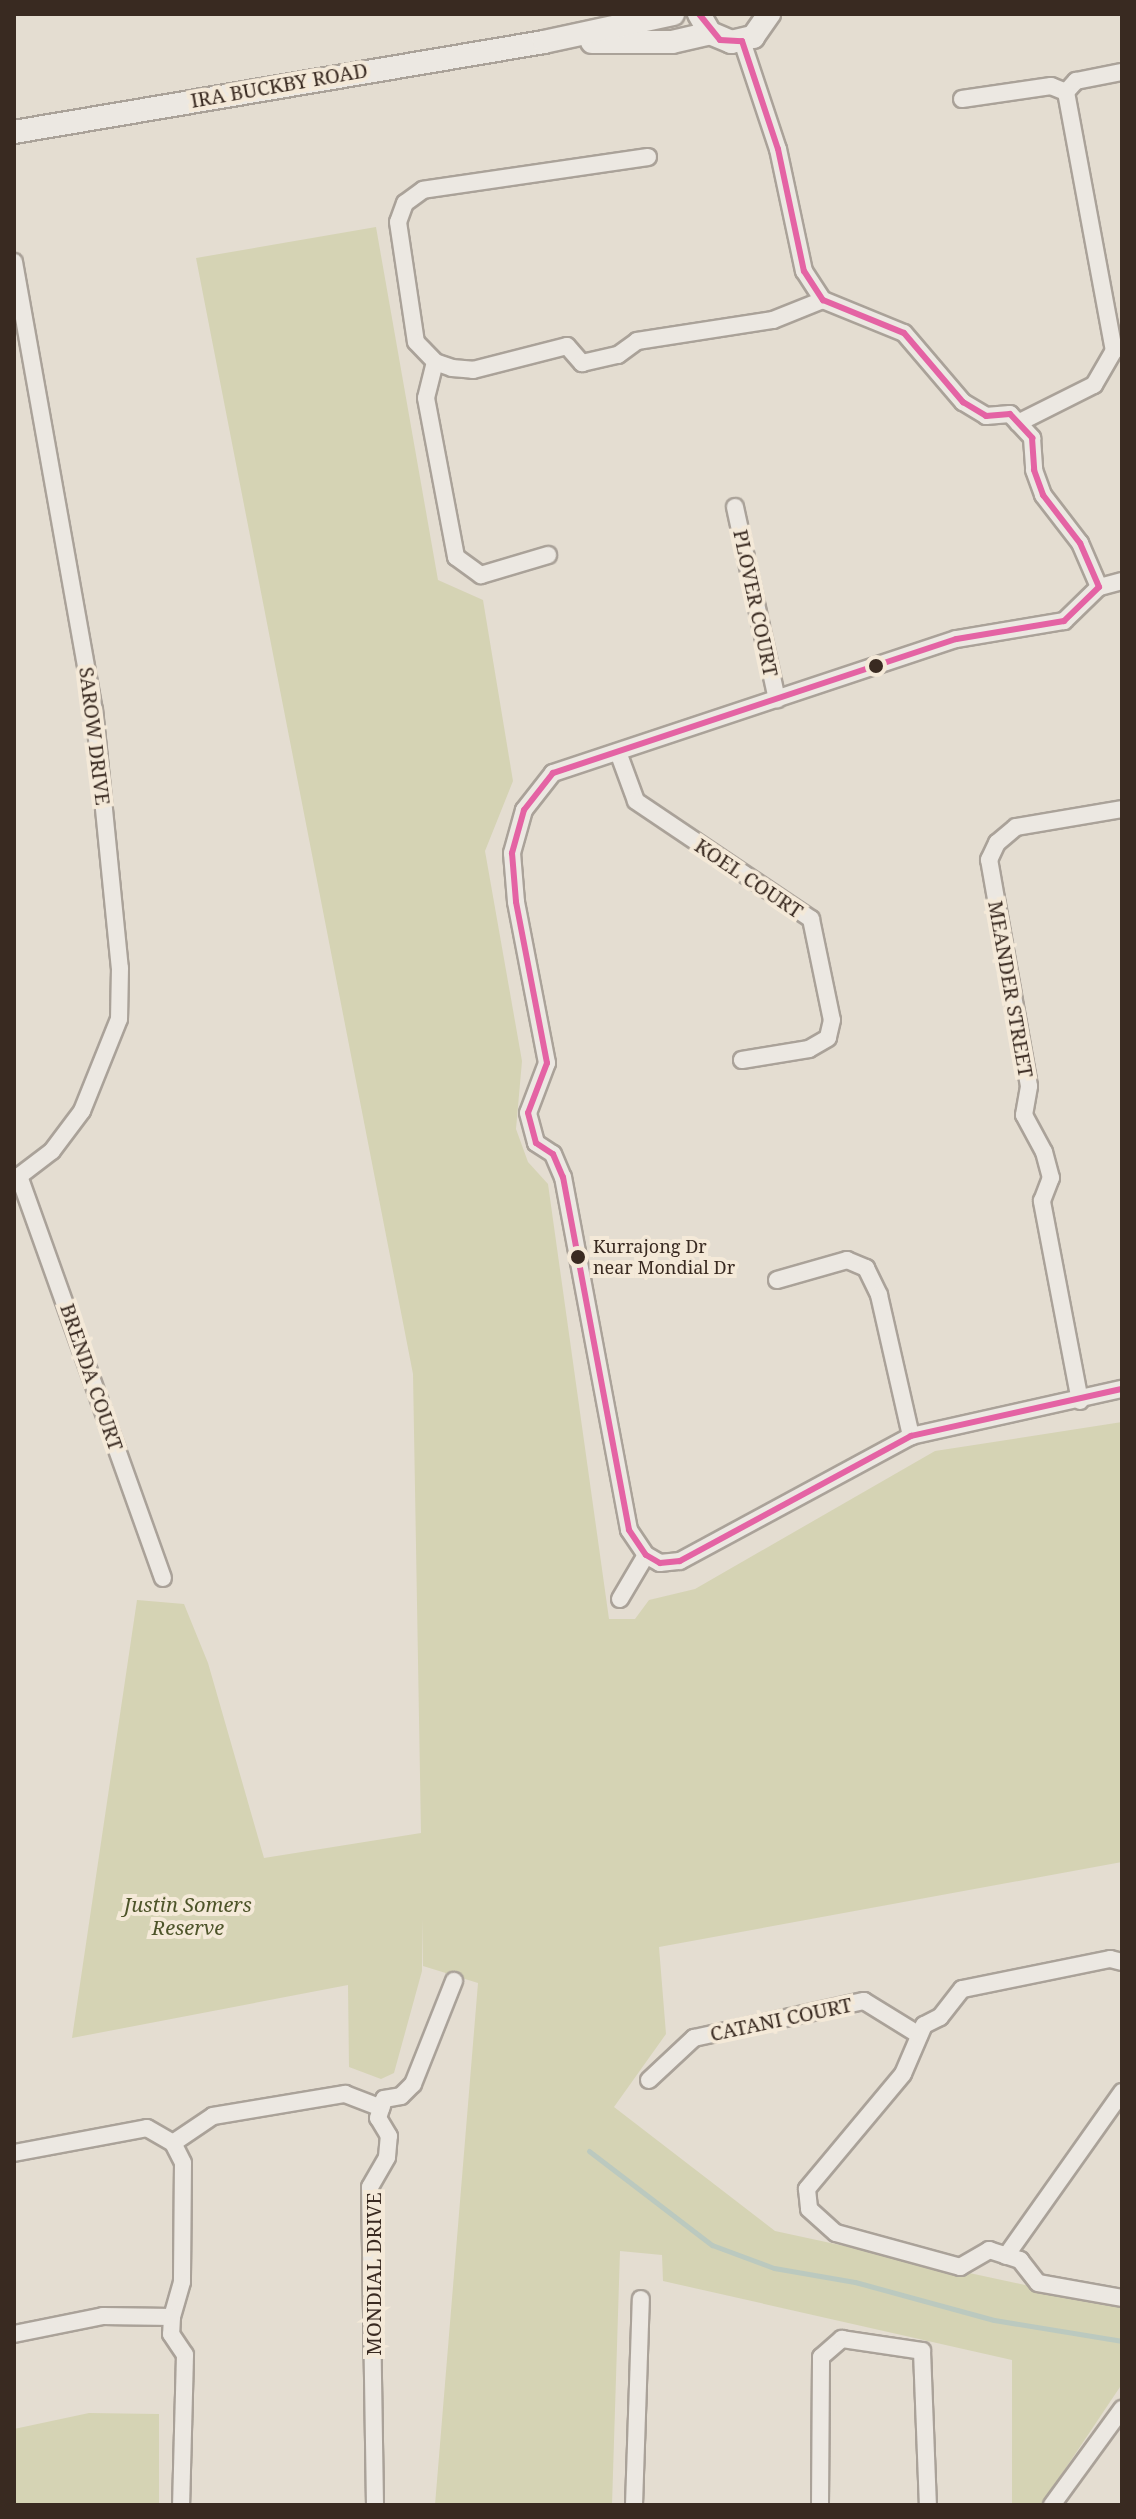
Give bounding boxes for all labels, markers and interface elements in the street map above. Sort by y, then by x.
street label: IRA BUCKBY ROAD [189,58,369,112]
street label: PLOVER COURT [729,527,783,679]
unlabelled marker [868,658,884,674]
street label: SAROW DRIVE [75,666,115,806]
street label: KOEL COURT [690,833,808,923]
street label: MEANDER STREET [984,899,1038,1079]
place label: Kurrajong Dr near Mondial Dr [593,1236,735,1278]
marker: Kurrajong Dr near Mondial Dr [570,1249,586,1265]
street label: BRENDA COURT [56,1300,128,1454]
park label: Justin Somers Reserve [124,1893,252,1940]
street label: CATANI COURT [708,1992,854,2046]
street label: MONDIAL DRIVE [361,2192,385,2356]

